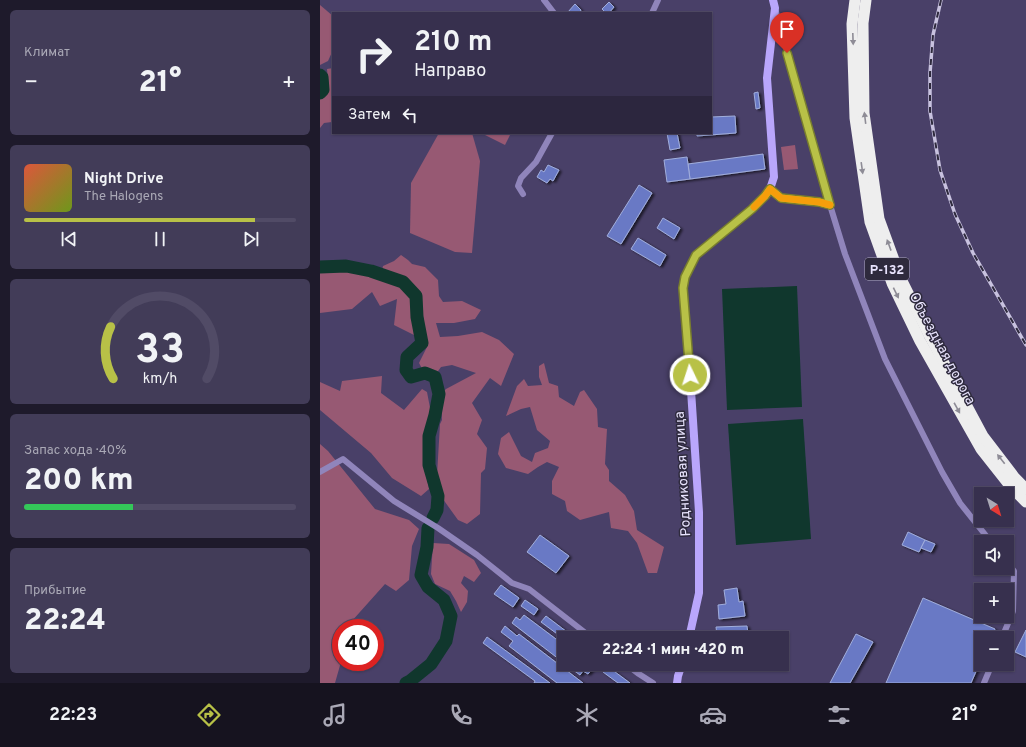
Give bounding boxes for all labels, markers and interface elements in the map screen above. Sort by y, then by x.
pin [770,12,804,53]
icon: arrive [776,18,798,40]
text: 210 m [414,25,492,61]
icon: right [348,28,400,80]
one-way arrow [850,33,856,46]
text: Климат [24,45,70,61]
text: Направо [414,60,486,83]
text: 21° [138,65,182,102]
text: − [24,70,38,97]
text: + [282,70,296,97]
icon: left [399,104,421,126]
text: Затем [348,106,391,125]
one-way arrow [862,112,868,124]
one-way arrow [859,162,865,174]
text: Night Drive [84,170,164,189]
text: The Halogens [84,189,163,205]
icon: previous [58,228,80,250]
icon: pause [149,228,171,250]
icon: next [240,228,262,250]
one-way arrow [885,239,891,251]
road number: Р-132 [865,258,909,280]
one-way arrow [893,287,899,299]
street label: Объездная дорога [905,290,978,408]
text: 33 [135,325,185,378]
position arrow [669,354,711,396]
text: km/h [143,370,177,388]
one-way arrow [954,402,961,413]
street label: Родниковая улица [672,411,695,537]
text: Запас хода · 40% [24,443,127,459]
one-way arrow [996,454,1005,465]
text: 200 km [24,463,134,500]
north arrow [974,487,1014,527]
map controls [974,487,1014,671]
button: sound [974,535,1014,575]
text: Прибытие [24,583,86,599]
button: + [974,583,1014,623]
text: 22:24 [24,603,106,640]
speed limit sign: 40 [332,619,384,671]
button: − [974,631,1014,671]
text: 22:24 · 1 мин · 420 m [602,641,744,660]
icon: directions [195,701,223,729]
icon: music [321,701,349,729]
icon: phone [447,701,475,729]
icon: climate [573,701,601,729]
icon: car [699,701,727,729]
icon: filters [825,701,853,729]
text: 22:23 [49,704,97,727]
text: 21° [951,704,977,727]

